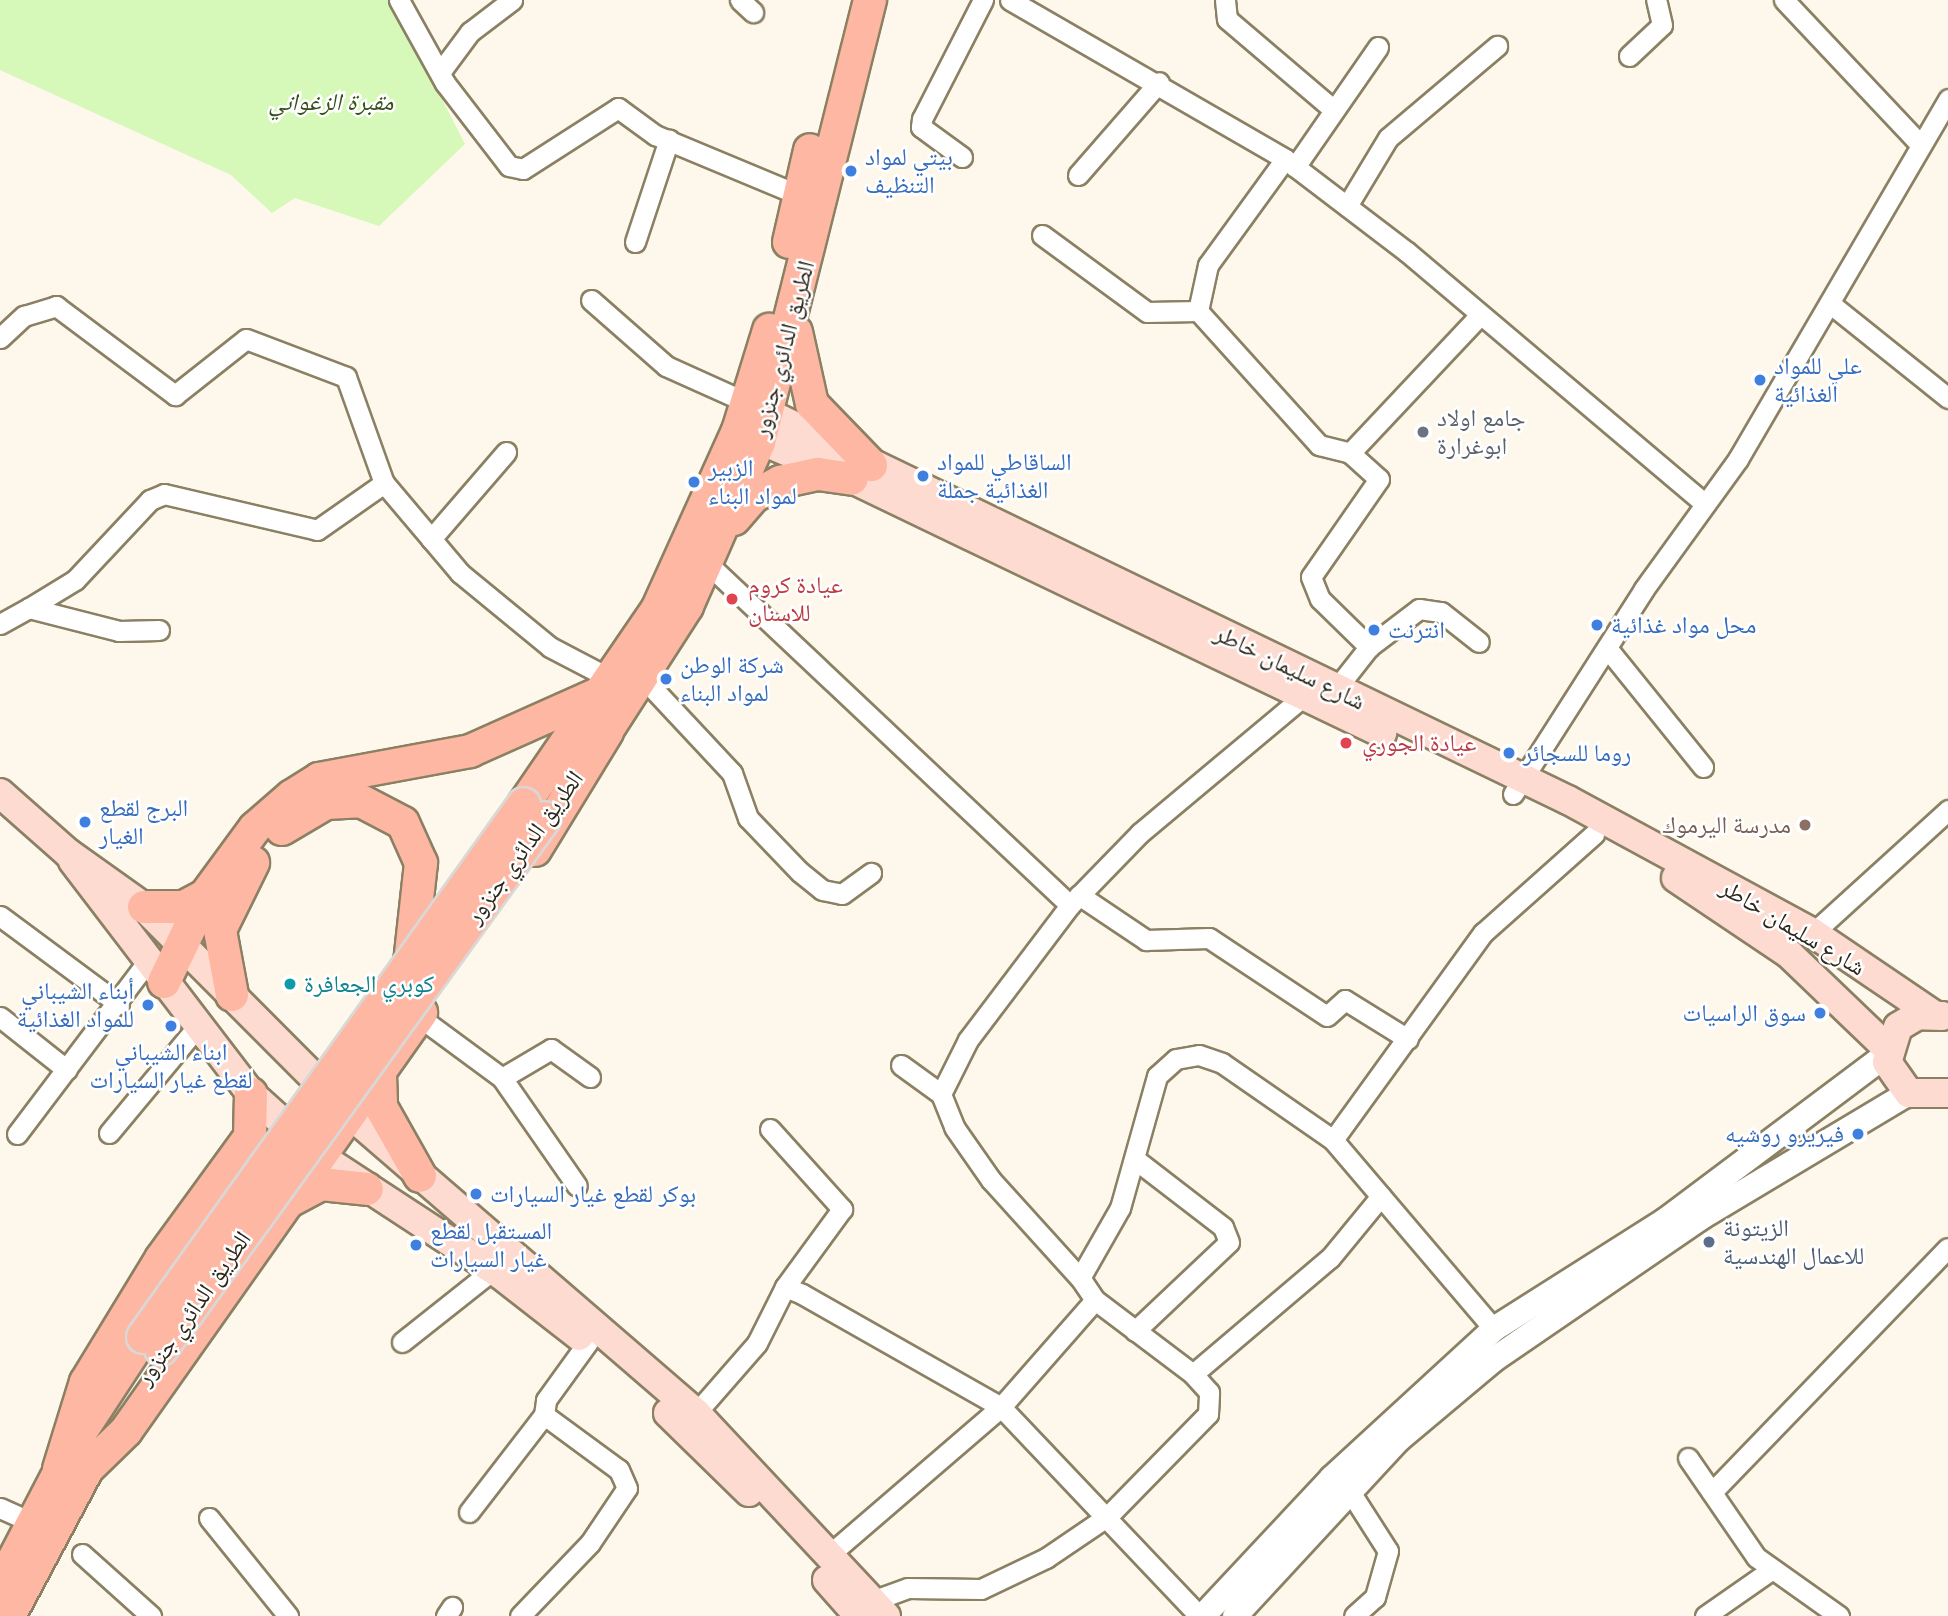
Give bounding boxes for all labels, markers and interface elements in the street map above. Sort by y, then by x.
park label: مقبرة الزغواني [269,88,393,116]
place label: بيتي لمواد التنظيف [865,143,953,199]
marker: بيتي لمواد التنظيف [843,163,859,179]
street label: الطريق الدائري جنزور [746,257,820,441]
place label: علي للمواد الغذائية [1774,352,1862,408]
marker: علي للمواد الغذائية [1752,372,1768,388]
place label: جامع اولاد ابوغرارة [1437,404,1526,460]
marker: جامع اولاد ابوغرارة [1415,424,1431,440]
place label: الساقاطي للمواد الغذائية جملة [937,448,1072,504]
place label: الزبير لمواد البناء [708,454,797,510]
marker: الساقاطي للمواد الغذائية جملة [915,468,931,484]
marker: الزبير لمواد البناء [686,474,702,490]
place label: عيادة كروم للاسنان [748,571,843,627]
marker: عيادة كروم للاسنان [722,589,742,609]
place label: محل مواد غذائية [1611,611,1756,639]
place label: انترنت [1388,616,1445,644]
marker: محل مواد غذائية [1589,617,1605,633]
street label: شارع سليمان خاطر [1210,618,1370,716]
marker: انترنت [1366,622,1382,638]
place label: شركة الوطن لمواد البناء [680,651,784,707]
marker: شركة الوطن لمواد البناء [658,671,674,687]
place label: عيادة الجوري [1362,729,1476,757]
marker: عيادة الجوري [1336,733,1356,753]
place label: روما للسجائر [1523,739,1631,767]
marker: روما للسجائر [1501,745,1517,761]
street label: الطريق الدائري جنزور [459,765,589,929]
place label: البرج لقطع الغيار [99,794,188,850]
place label: مدرسة اليرموك [1662,811,1791,839]
marker: البرج لقطع الغيار [77,814,93,830]
marker: مدرسة اليرموك [1797,817,1813,833]
street label: شارع سليمان خاطر [1715,872,1871,982]
place label: كوبري الجعافرة [304,970,434,998]
marker: كوبري الجعافرة [282,976,298,992]
place label: أبناء الشيباني للمواد الغذائية [17,977,134,1033]
marker: أبناء الشيباني للمواد الغذائية [140,997,156,1013]
place label: سوق الراسيات [1683,999,1806,1027]
marker: سوق الراسيات [1812,1005,1828,1021]
marker: ابناء الشيباني لقطع غيار السيارات [163,1018,179,1034]
place label: ابناء الشيباني لقطع غيار السيارات [89,1038,253,1094]
place label: فيريرو روشيه [1725,1120,1844,1148]
marker: فيريرو روشيه [1850,1126,1866,1142]
place label: بوكر لقطع غيار السيارات [490,1180,696,1208]
marker: بوكر لقطع غيار السيارات [468,1186,484,1202]
place label: الزيتونة للاعمال الهندسية [1723,1214,1864,1270]
place label: المستقبل لقطع غيار السيارات [430,1217,552,1273]
street label: الطريق الدائري جنزور [129,1225,257,1391]
marker: الزيتونة للاعمال الهندسية [1701,1234,1717,1250]
marker: المستقبل لقطع غيار السيارات [408,1237,424,1253]

